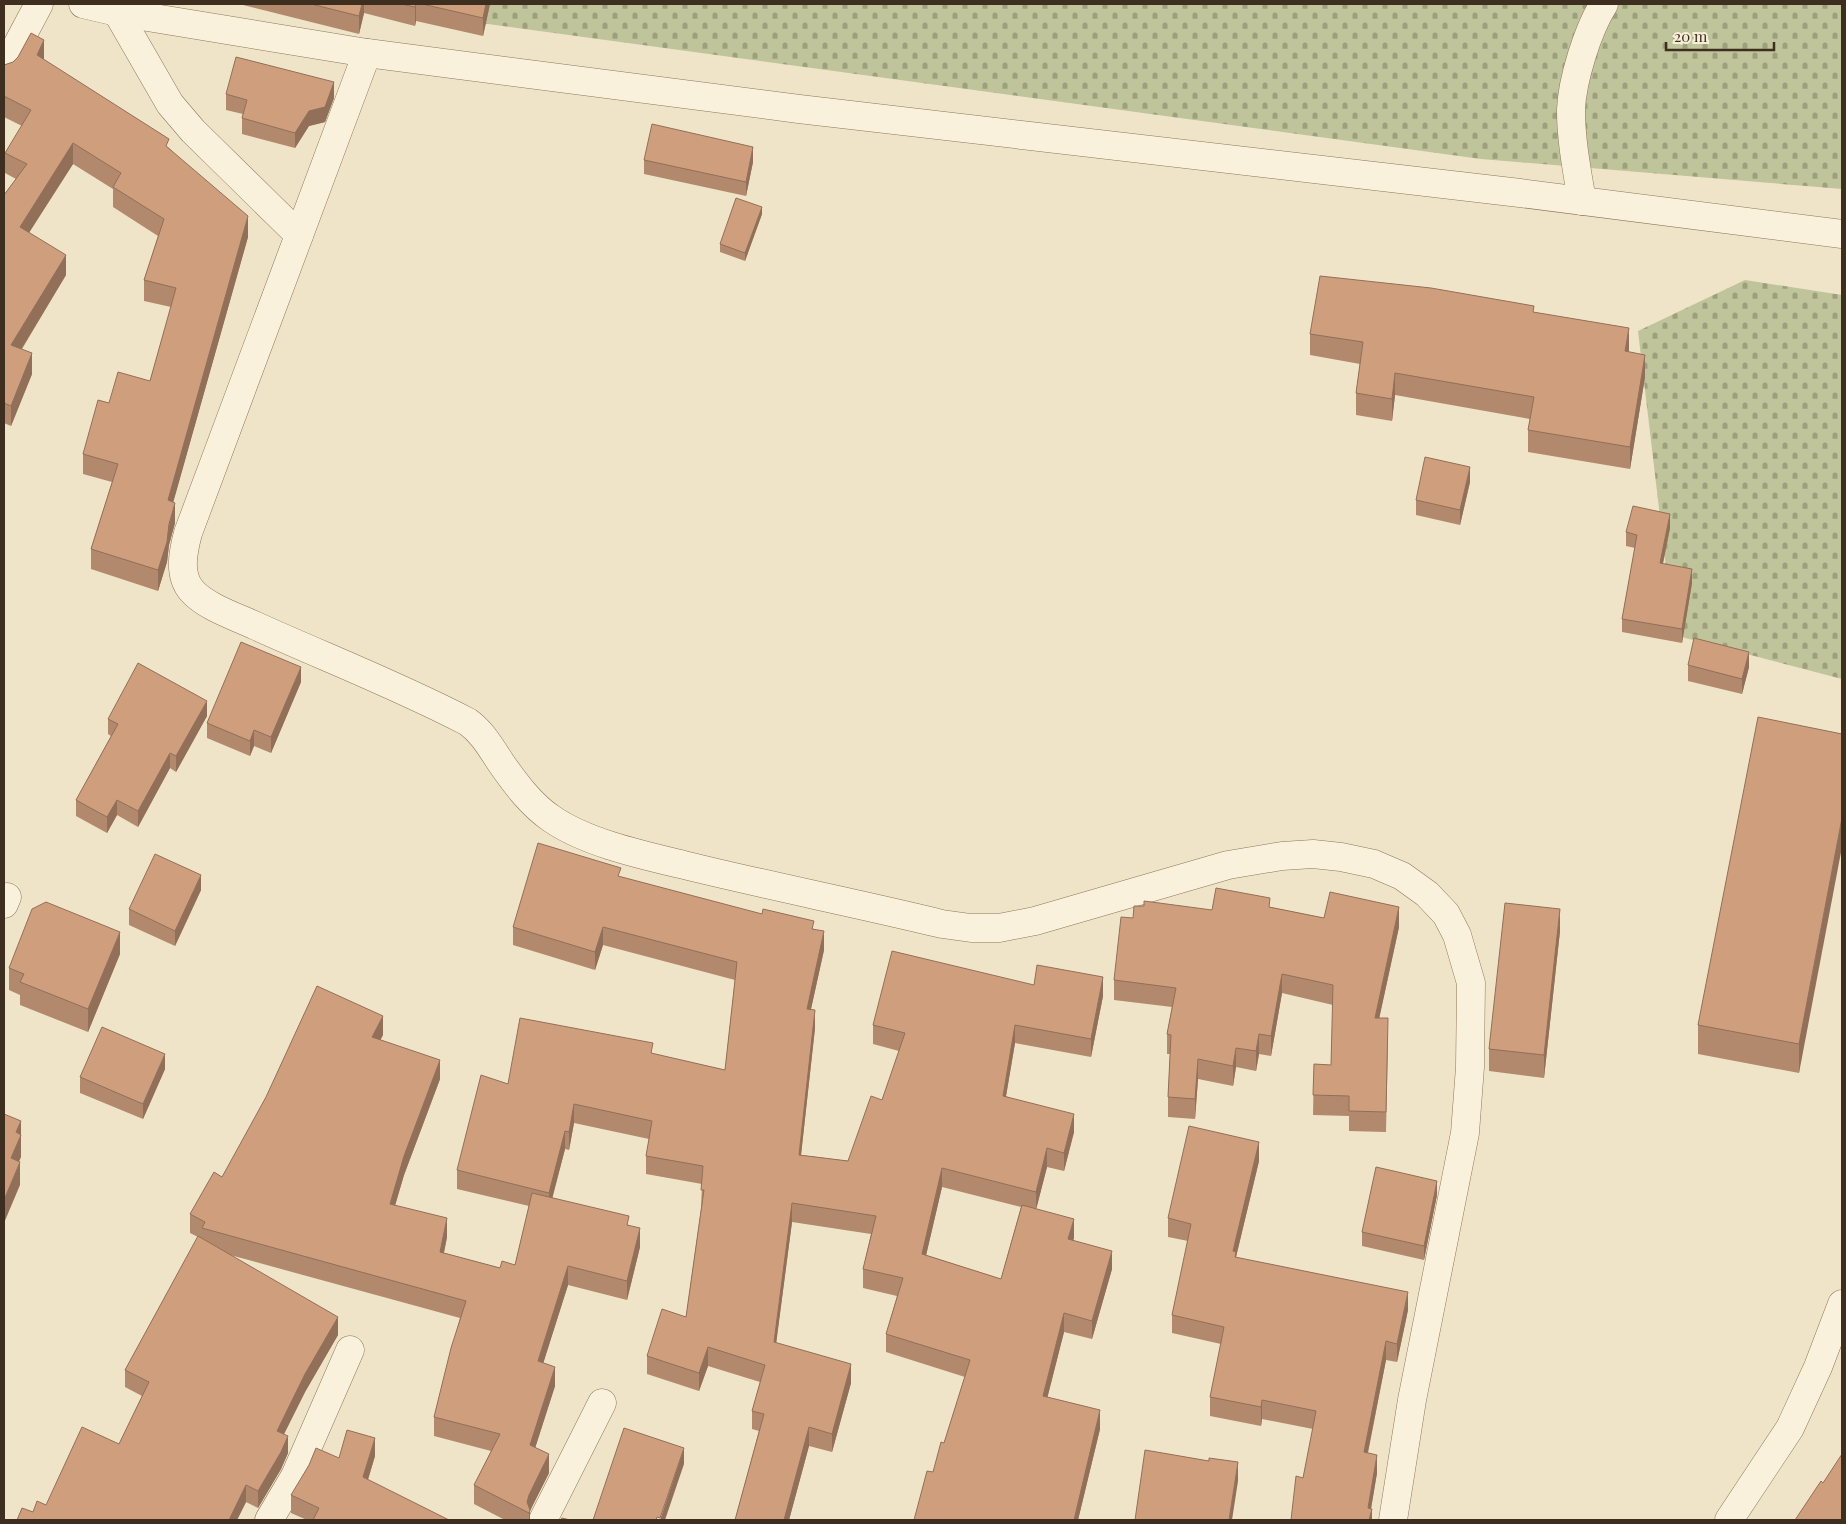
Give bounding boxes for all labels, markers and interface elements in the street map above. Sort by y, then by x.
scale bar [1666,20,1774,52]
text: 20 m [1674,26,1708,46]

